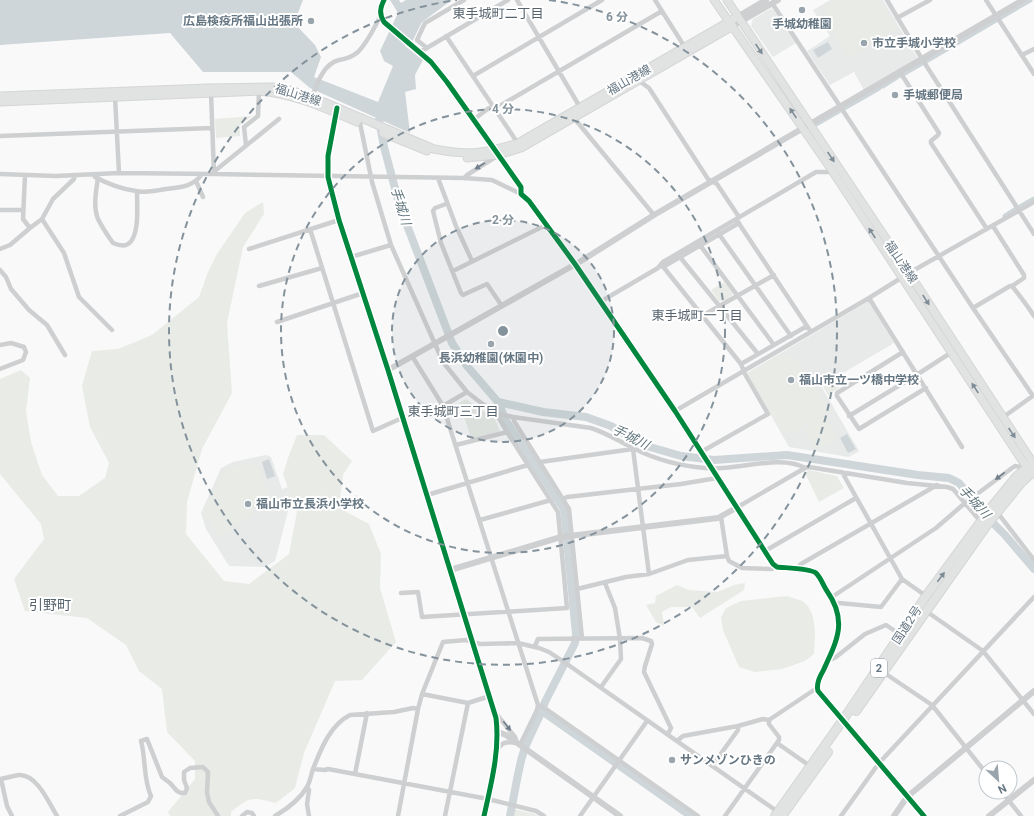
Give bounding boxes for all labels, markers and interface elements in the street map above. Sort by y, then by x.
marker: 手城幼稚園 [797,5,807,15]
district label: 東手城町二丁目 [452,6,544,21]
text: 6 分 [606,10,628,24]
place label: 広島検疫所福山出張所 [183,14,303,28]
marker: 広島検疫所福山出張所 [306,16,316,26]
place label: 手城幼稚園 [772,17,832,31]
place label: 市立手城小学校 [872,36,956,50]
marker: 市立手城小学校 [859,38,869,48]
one-way arrow [755,43,762,55]
street label: 福山港線 [605,62,653,98]
street label: 福山港線 [273,81,323,109]
place label: 手城郵便局 [903,88,963,102]
marker: 手城郵便局 [890,90,900,100]
text: 4 分 [492,102,514,116]
one-way arrow [789,108,797,118]
one-way arrow [827,152,835,162]
one-way arrow [475,163,486,170]
water label: 手城川 [388,185,414,229]
text: 2 分 [492,213,514,227]
one-way arrow [869,227,876,239]
street label: 福山港線 [882,238,920,286]
one-way arrow [923,294,930,306]
district label: 東手城町一丁目 [651,308,743,323]
centre of rings [496,324,510,338]
marker: 長浜幼稚園(休園中) [486,339,496,349]
place label: 長浜幼稚園(休園中) [439,351,543,365]
place label: 福山市立一ツ橋中学校 [799,373,919,387]
marker: 福山市立一ツ橋中学校 [786,375,796,385]
one-way arrow [971,383,979,393]
district label: 東手城町三丁目 [407,404,499,419]
water label: 手城川 [610,421,654,453]
one-way arrow [1009,427,1016,439]
one-way arrow [994,472,1005,481]
water label: 手城川 [956,482,995,523]
place label: 福山市立長浜小学校 [256,497,364,511]
marker: 福山市立長浜小学校 [243,499,253,509]
one-way arrow [937,571,945,582]
district label: 引野町 [29,597,71,613]
street label: 国道2号 [889,603,925,647]
road number: 2 [871,659,887,677]
one-way arrow [503,721,511,732]
place label: サンメゾンひきの [680,753,776,767]
marker: サンメゾンひきの [667,755,677,765]
north arrow [978,760,1018,800]
text: N [996,781,1009,796]

